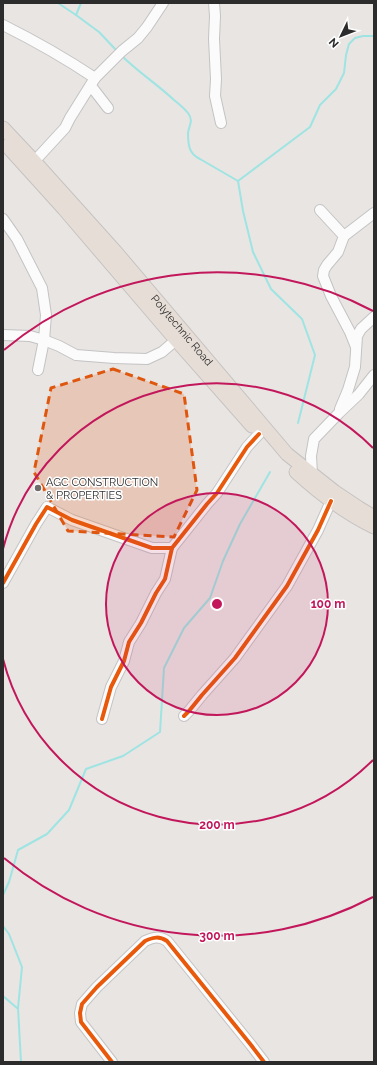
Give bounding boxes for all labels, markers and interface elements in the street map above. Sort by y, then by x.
north arrow [321,16,361,56]
text: N [326,35,342,50]
street label: Polytechnic Road [148,292,216,368]
place label: AGC CONSTRUCTION & PROPERTIES [46,476,158,502]
marker: AGC CONSTRUCTION & PROPERTIES [33,483,43,493]
centre of rings [210,597,224,611]
text: 100 m [311,597,345,611]
text: 200 m [199,818,235,832]
text: 300 m [199,929,235,943]

